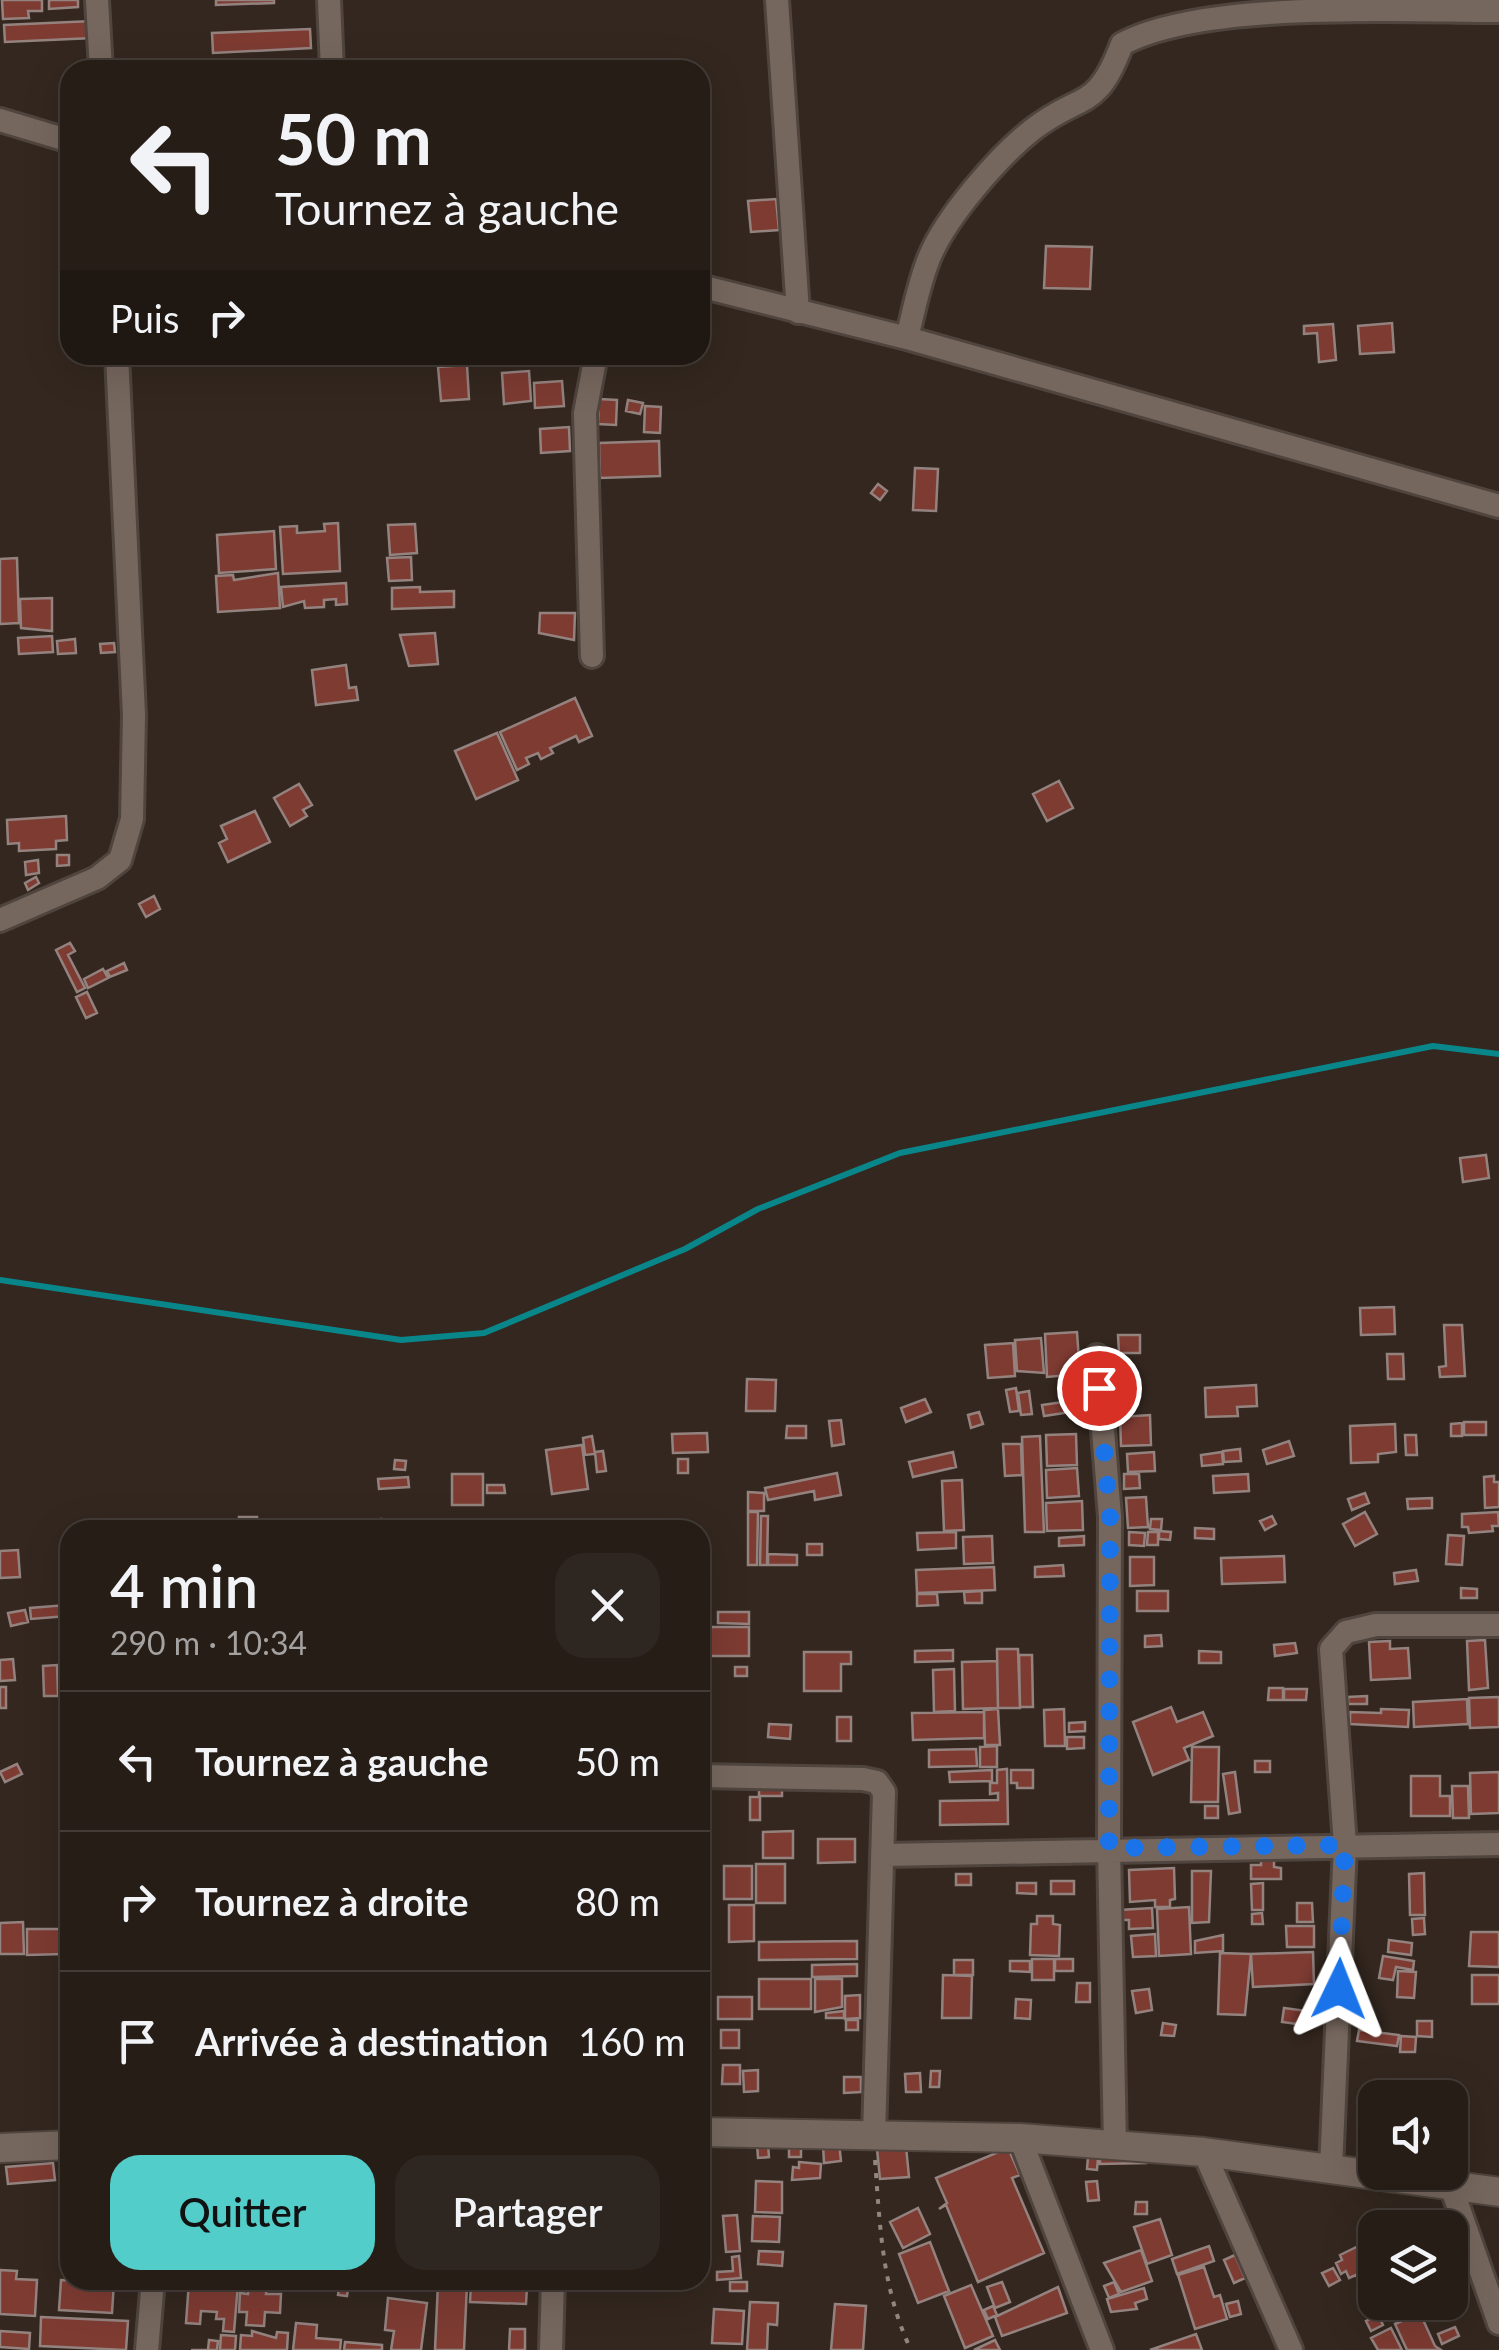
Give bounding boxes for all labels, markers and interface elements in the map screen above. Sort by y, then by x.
text: 50 m [275,96,432,180]
icon: left [110,100,240,230]
text: Tournez à gauche [275,181,619,235]
icon: right [199,290,254,345]
text: Puis [110,295,179,341]
pin [1057,1346,1142,1431]
icon: arrive [1072,1361,1127,1416]
text: 4 min [110,1549,258,1621]
button: close [555,1553,660,1658]
text: 290 m · 10:34 [110,1623,307,1662]
icon: left [110,1734,165,1789]
text: Tournez à gauche [195,1738,488,1784]
text: 50 m [575,1738,660,1784]
icon: right [110,1874,165,1929]
text: Tournez à droite [195,1878,469,1924]
text: 80 m [575,1878,660,1924]
position arrow [1287,1937,1391,2041]
icon: arrive [110,2014,165,2069]
text: Arrivée à destination [195,2018,548,2064]
text: 160 m [578,2018,685,2064]
map controls [1358,2080,1468,2320]
button: sound [1358,2080,1468,2190]
button: Quitter [110,2155,375,2270]
button: Partager [395,2155,660,2270]
button: layers [1358,2210,1468,2320]

